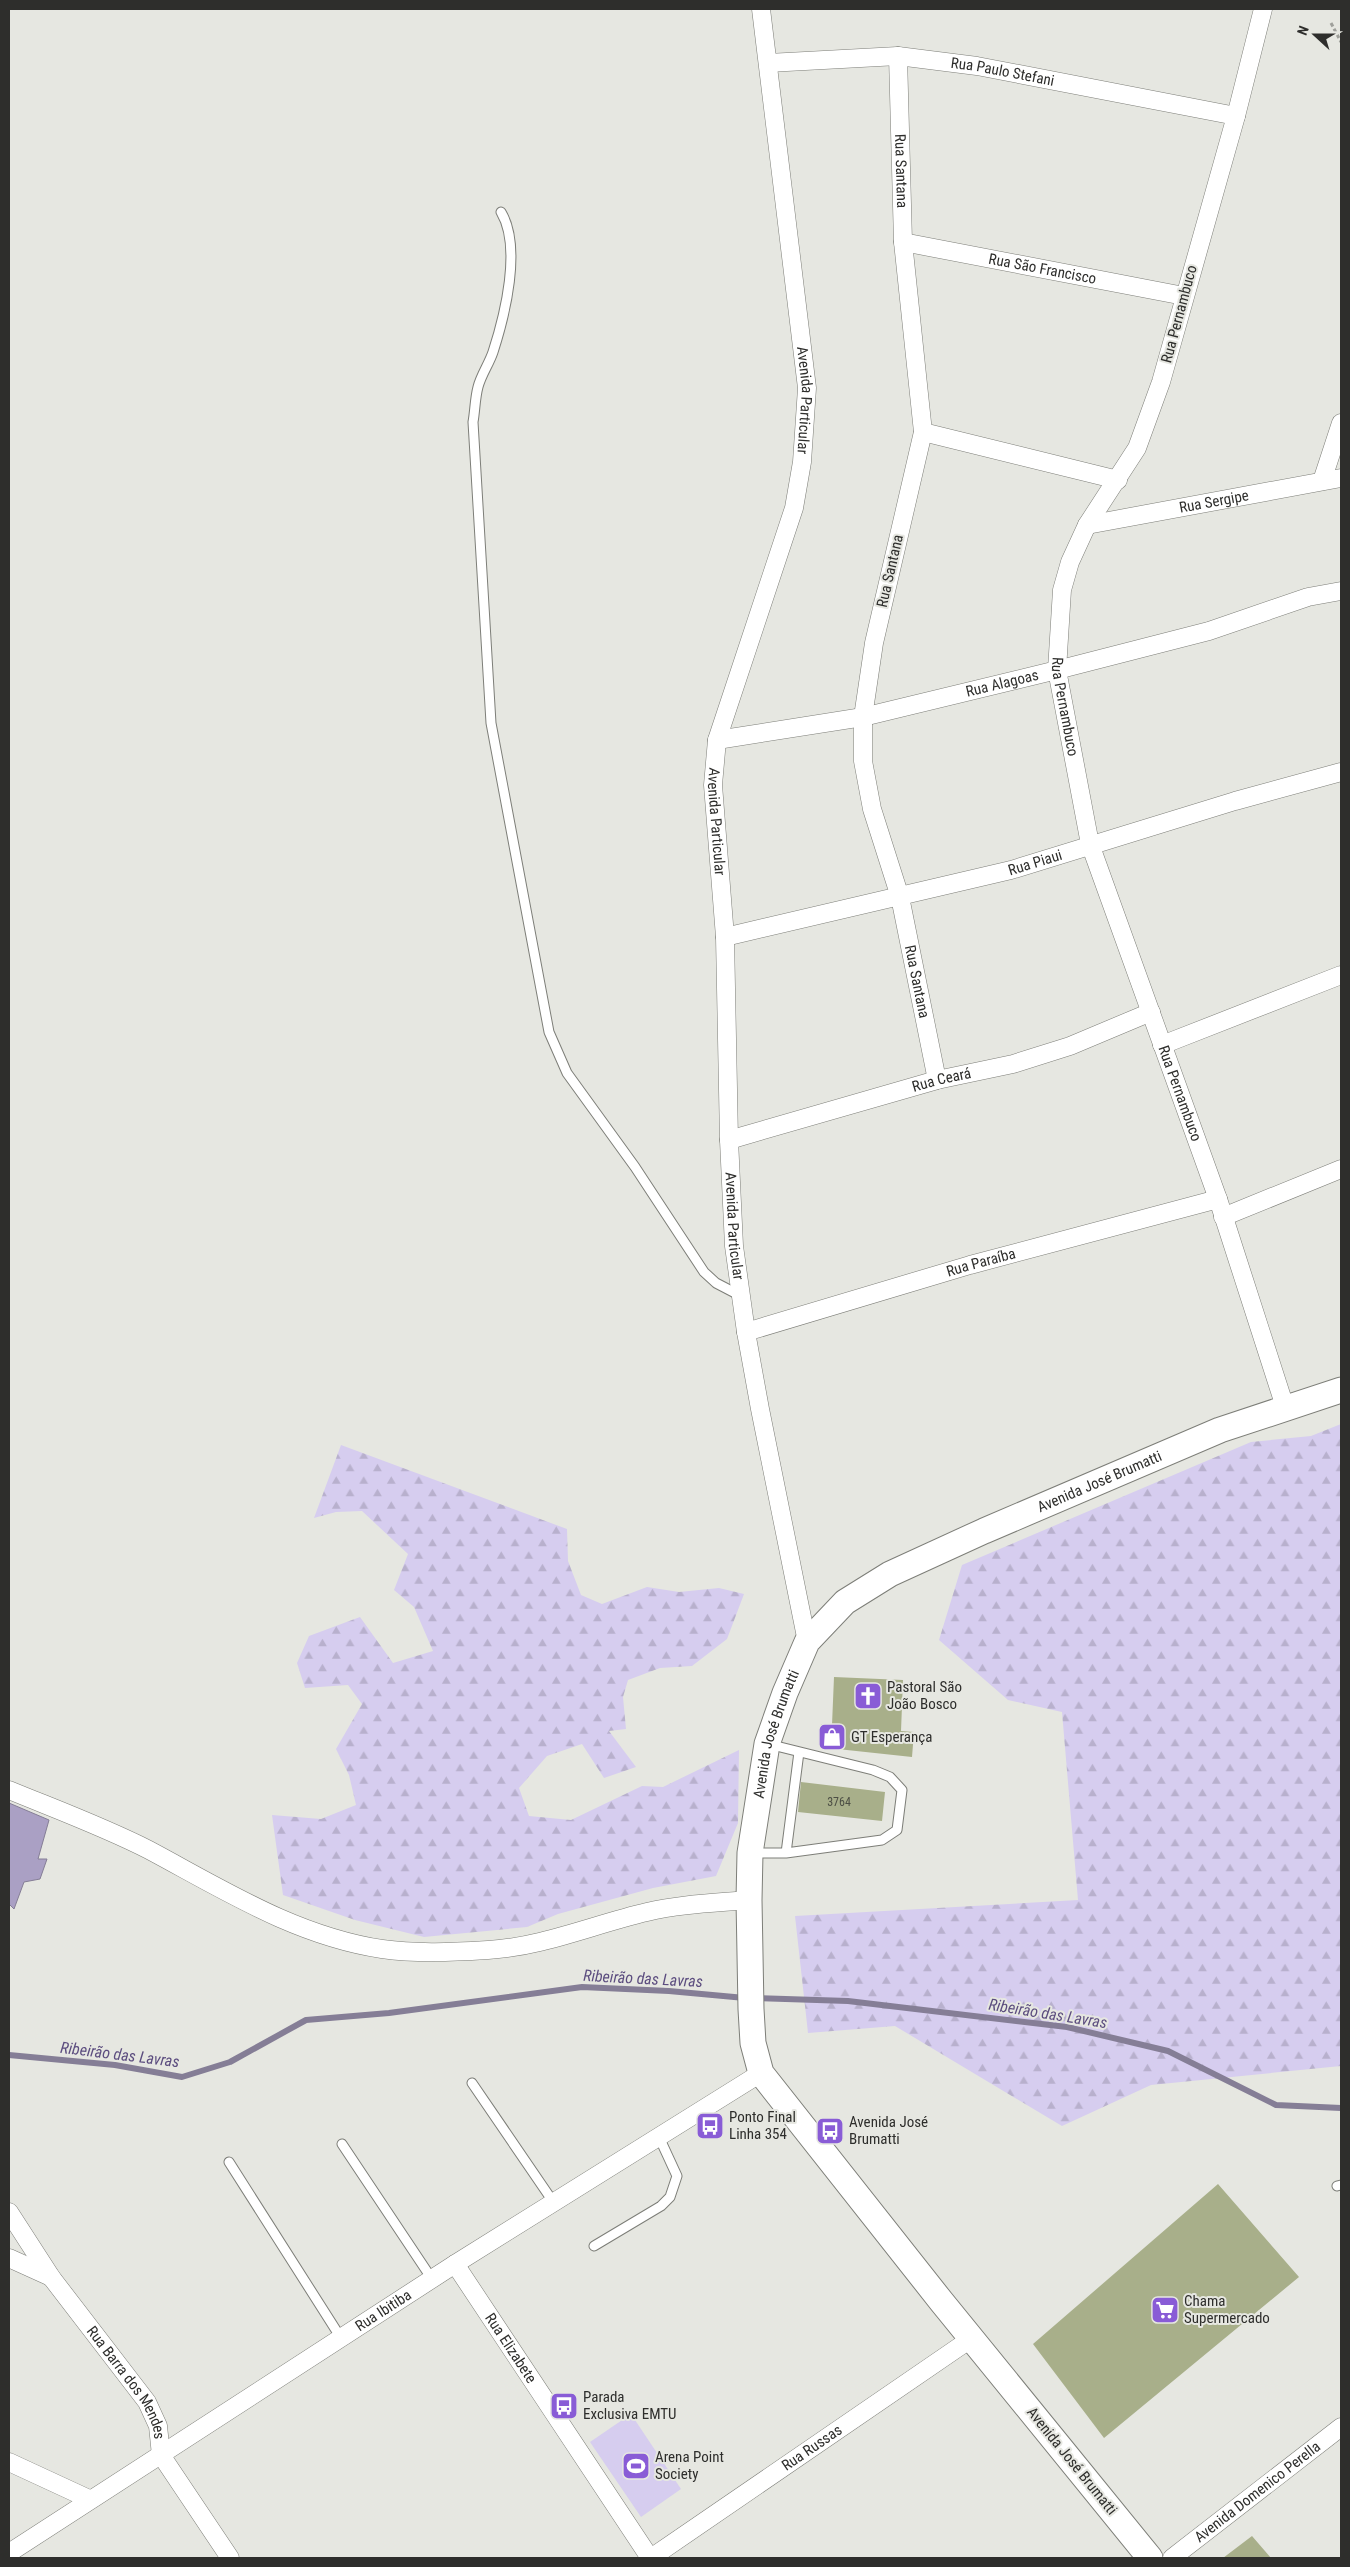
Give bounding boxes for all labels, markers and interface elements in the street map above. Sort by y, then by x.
north arrow [1290,10,1340,60]
text: N [1294,23,1312,37]
street label: Rua Paulo Stefani [950,54,1056,90]
street label: Rua Santana [891,134,911,208]
street label: Rua São Francisco [987,250,1098,288]
street label: Rua Pernambuco [1157,263,1201,365]
street label: Avenida Particular [793,345,816,455]
street label: Rua Sergipe [1178,486,1250,517]
street label: Rua Santana [873,533,907,609]
street label: Rua Pernambuco [1048,656,1082,758]
street label: Rua Alagoas [964,666,1040,701]
street label: Avenida Particular [704,767,729,877]
street label: Rua Piaui [1006,846,1064,879]
street label: Rua Santana [901,943,933,1020]
street label: Rua Pernambuco [1154,1043,1205,1144]
street label: Rua Ceará [910,1064,973,1096]
street label: Avenida Particular [722,1172,748,1282]
street label: Rua Paraíba [944,1244,1017,1281]
street label: Avenida José Brumatti [1035,1447,1164,1516]
street label: Avenida José Brumatti [750,1667,803,1800]
place label: Pastoral São João Bosco [887,1678,962,1713]
church icon: Pastoral São João Bosco [853,1681,883,1711]
shop icon: GT Esperança [817,1722,847,1752]
place label: GT Esperança [851,1728,932,1746]
house number: 3764 [827,1795,851,1809]
water label: Ribeirão das Lavras [583,1966,703,1991]
water label: Ribeirão das Lavras [987,1995,1109,2032]
water label: Ribeirão das Lavras [59,2038,181,2071]
place label: Ponto Final Linha 354 [729,2108,796,2143]
bus stop icon: Ponto Final Linha 354 [695,2111,725,2141]
place label: Avenida José Brumatti [849,2113,928,2148]
bus stop icon: Avenida José Brumatti [815,2116,845,2146]
street label: Rua Ibitiba [352,2286,415,2335]
place label: Chama Supermercado [1184,2292,1270,2327]
supermarket icon: Chama Supermercado [1150,2295,1180,2325]
street label: Rua Elizabete [481,2310,540,2386]
street label: Rua Barra dos Mendes [83,2322,168,2440]
place label: Parada Exclusiva EMTU [583,2388,677,2423]
bus stop icon: Parada Exclusiva EMTU [549,2391,579,2421]
street label: Avenida José Brumatti [1023,2404,1121,2518]
street label: Rua Russas [778,2421,845,2475]
street label: Avenida Domenico Perella [1191,2437,1324,2546]
place label: Arena Point Society [655,2448,724,2483]
sports icon: Arena Point Society [621,2451,651,2481]

